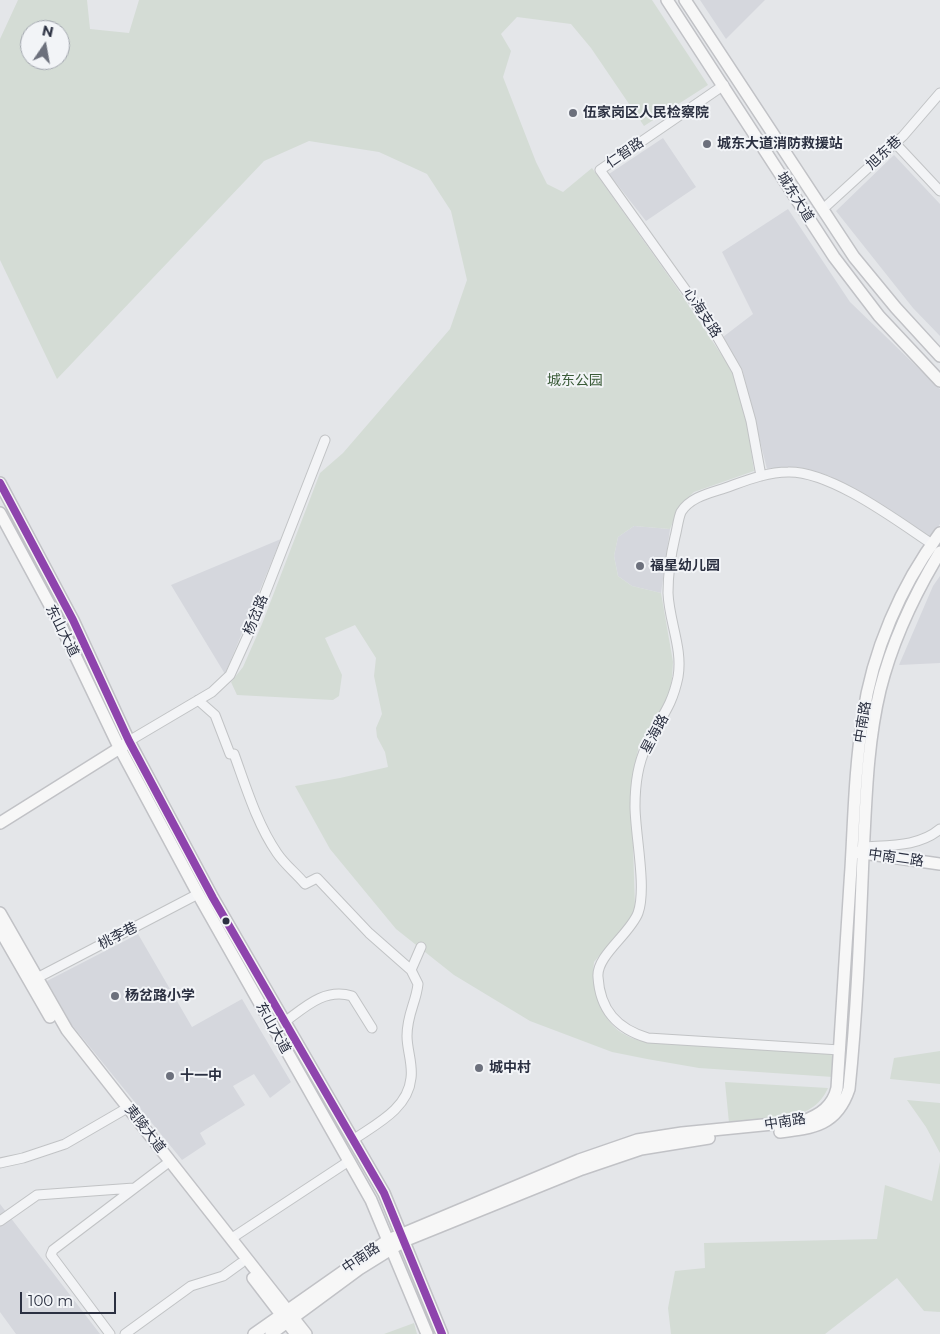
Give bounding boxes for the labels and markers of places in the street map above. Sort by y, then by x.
place label: 伍家岗区人民检察院 [583,105,709,121]
marker: 伍家岗区人民检察院 [567,107,579,119]
place label: 城东大道消防救援站 [717,136,843,152]
marker: 城东大道消防救援站 [701,138,713,150]
place label: 福星幼儿园 [650,558,720,574]
marker: 福星幼儿园 [634,560,646,572]
unlabelled marker [221,916,231,926]
place label: 杨岔路小学 [125,988,195,1004]
marker: 杨岔路小学 [109,990,121,1002]
place label: 城中村 [489,1060,531,1076]
marker: 城中村 [473,1062,485,1074]
place label: 十一中 [180,1068,222,1084]
marker: 十一中 [164,1070,176,1082]

